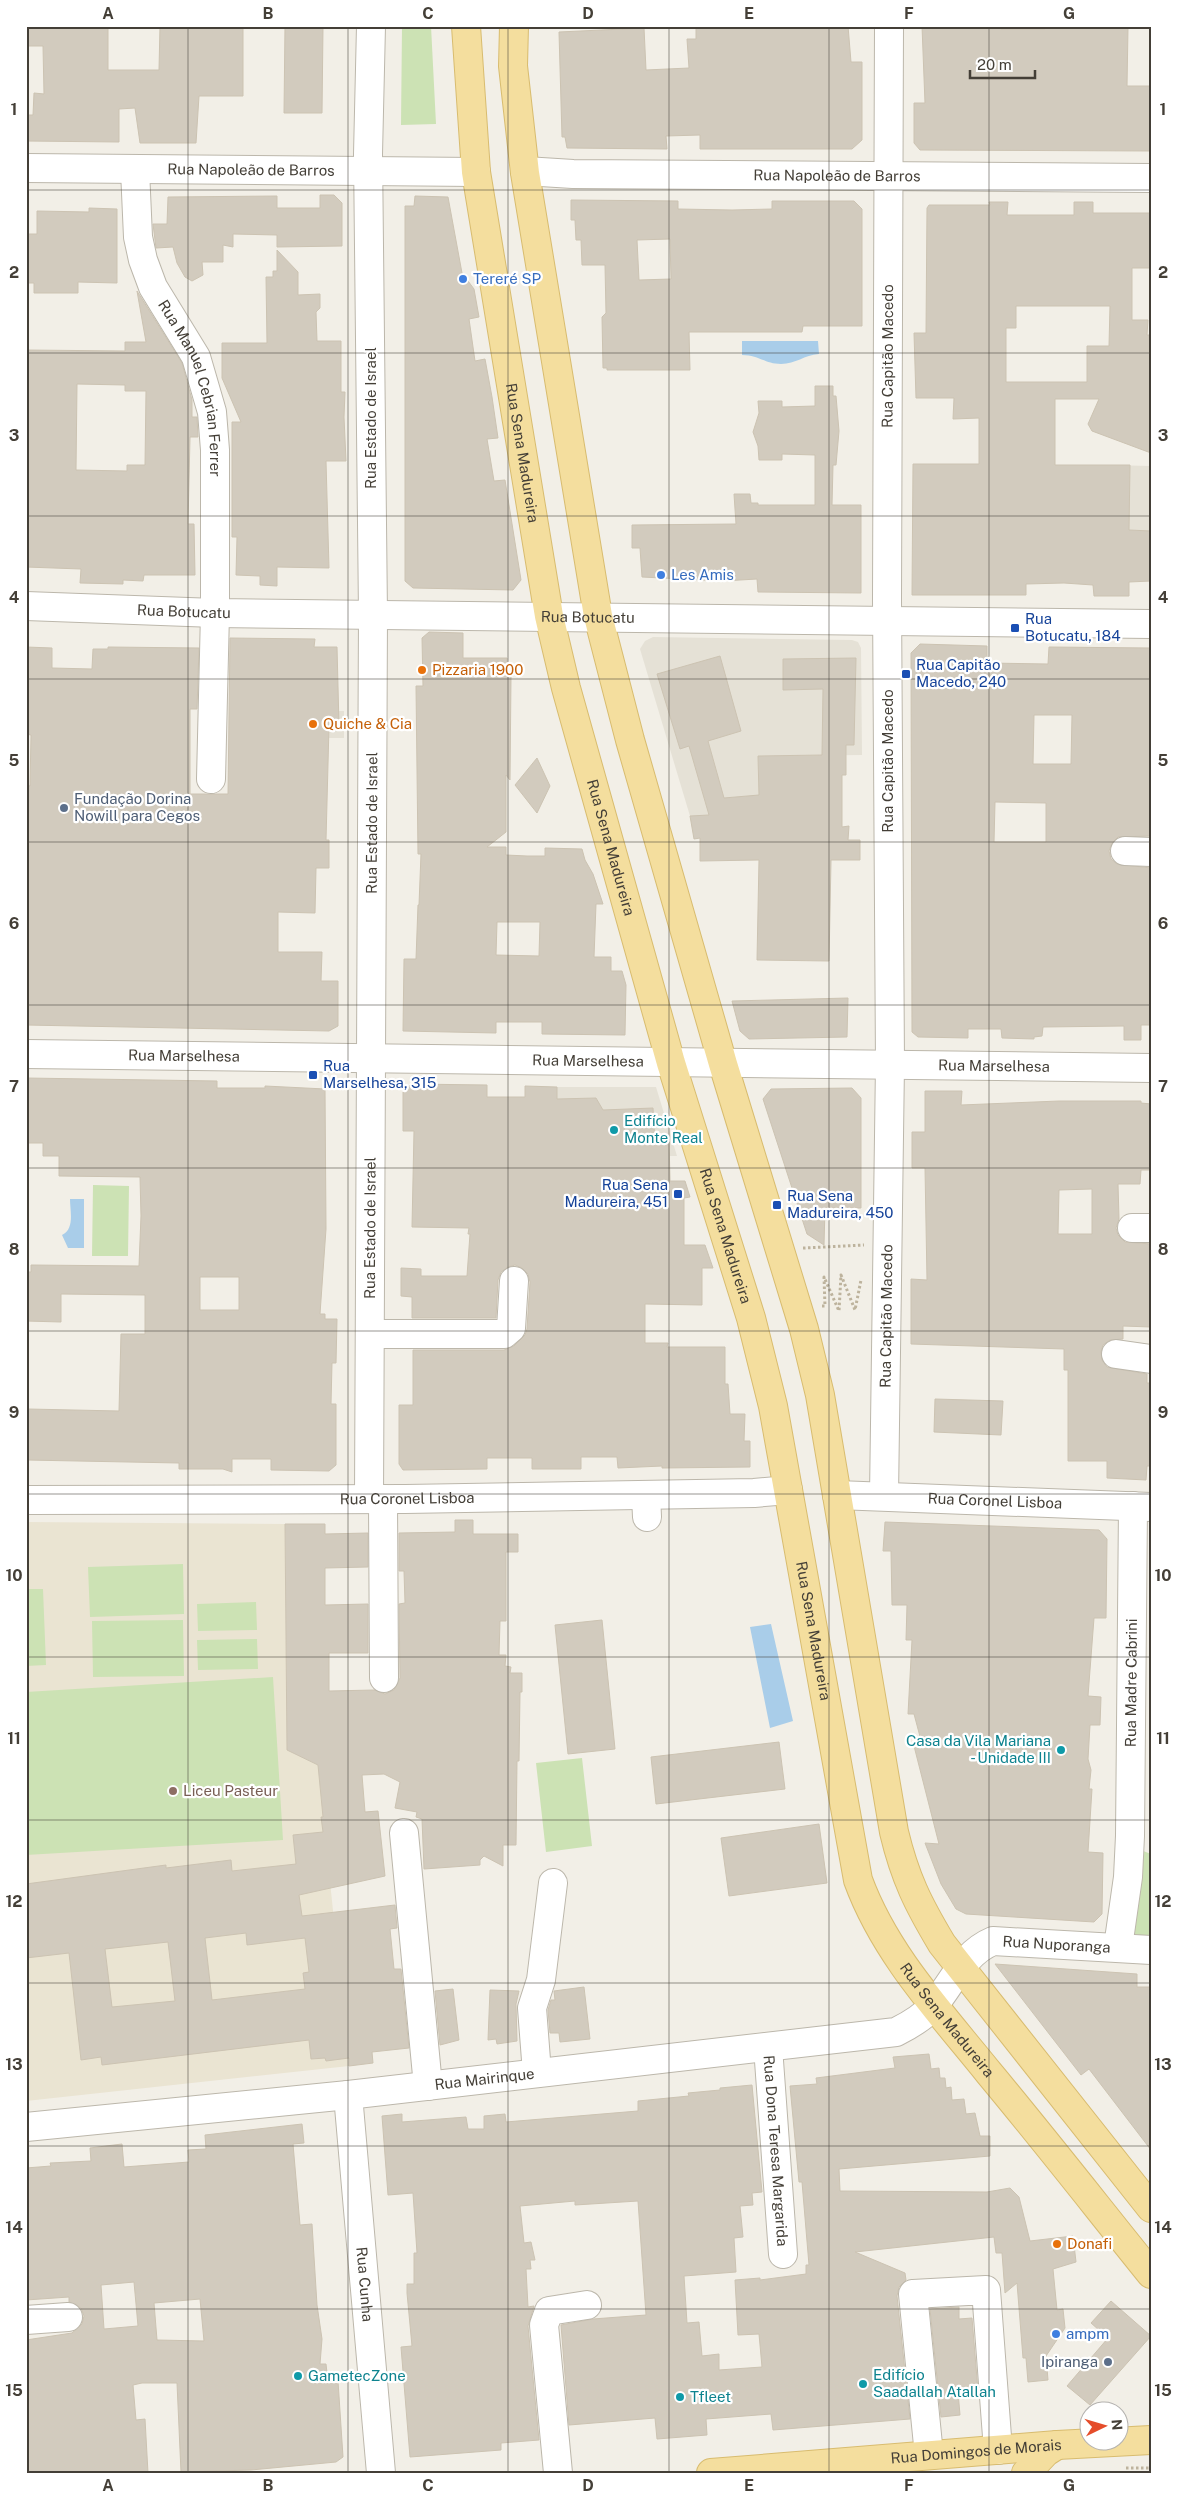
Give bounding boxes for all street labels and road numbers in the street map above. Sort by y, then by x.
street label: Rua Napoleão de Barros [167,160,335,179]
street label: Rua Napoleão de Barros [753,166,921,184]
street label: Rua Capitão Macedo [879,284,896,428]
street label: Rua Manuel Cebrian Ferrer [155,297,224,477]
street label: Rua Estado de Israel [362,347,379,489]
street label: Rua Sena Madureira [503,382,543,524]
street label: Rua Botucatu [137,601,231,621]
street label: Rua Botucatu [541,608,635,626]
street label: Rua Capitão Macedo [879,689,896,833]
street label: Rua Estado de Israel [363,752,380,894]
street label: Rua Sena Madureira [584,777,638,918]
street label: Rua Marselhesa [128,1046,240,1065]
street label: Rua Marselhesa [532,1051,644,1070]
street label: Rua Marselhesa [938,1056,1050,1075]
street label: Rua Estado de Israel [361,1157,379,1299]
street label: Rua Sena Madureira [697,1166,755,1306]
street label: Rua Capitão Macedo [877,1244,895,1388]
street label: Rua Coronel Lisboa [340,1489,474,1507]
street label: Rua Coronel Lisboa [927,1489,1063,1512]
street label: Rua Sena Madureira [793,1560,835,1702]
street label: Rua Madre Cabrini [1122,1618,1140,1747]
street label: Rua Nuporanga [1002,1933,1111,1956]
street label: Rua Sena Madureira [897,1959,998,2080]
street label: Rua Dona Teresa Margarida [761,2054,791,2247]
street label: Rua Mairinque [434,2065,535,2093]
street label: Rua Cunha [353,2246,377,2323]
street label: Rua Domingos de Morais [890,2436,1062,2466]

